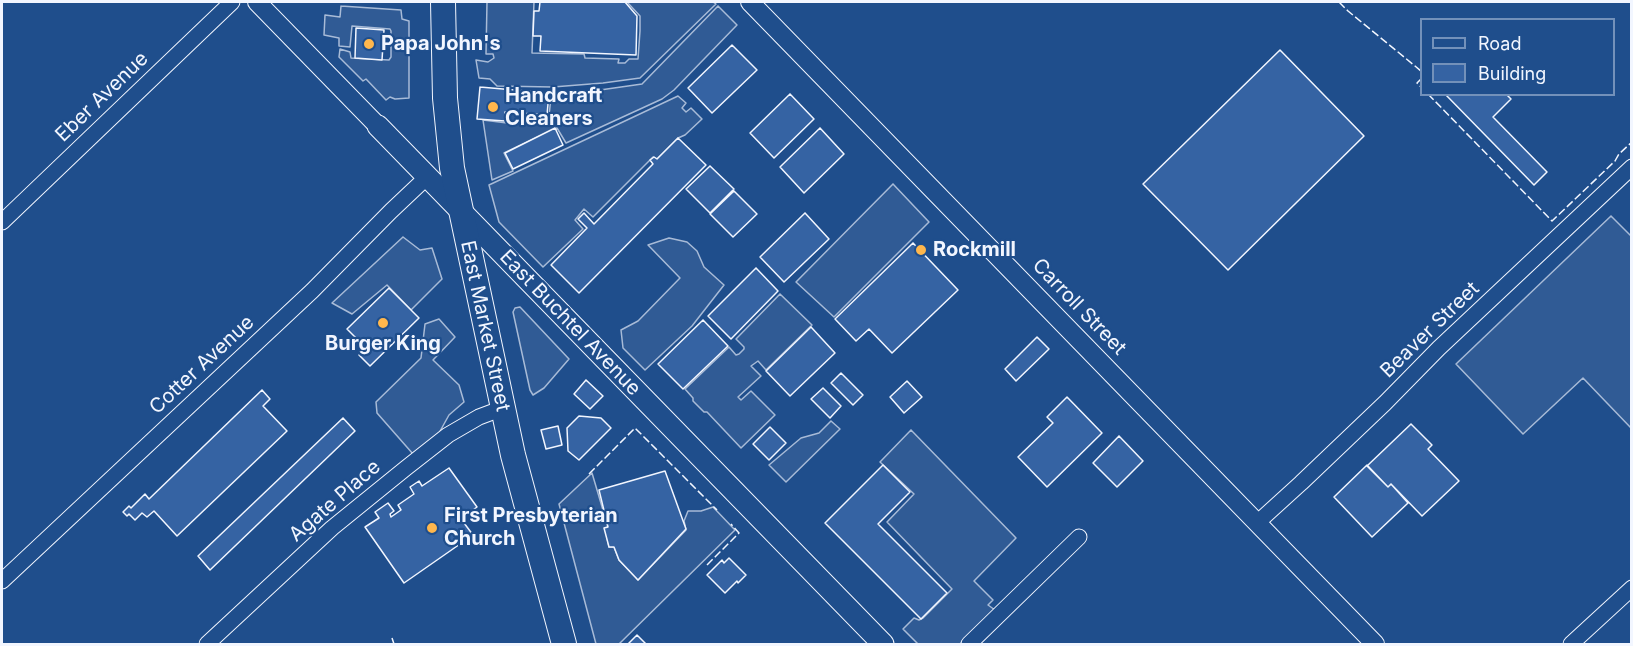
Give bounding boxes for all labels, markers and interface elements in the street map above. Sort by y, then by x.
legend [1420,18,1615,96]
place label: Papa John's [381,32,501,56]
text: Road [1478,33,1521,54]
marker: Papa John's [362,37,376,51]
street label: Eber Avenue [51,47,153,147]
text: Building [1478,63,1546,84]
place label: Handcraft Cleaners [505,84,602,131]
marker: Handcraft Cleaners [486,100,500,114]
street label: East Market Street [455,238,515,414]
place label: Rockmill [933,238,1016,262]
marker: Rockmill [914,243,928,257]
street label: East Buchtel Avenue [494,245,646,401]
street label: Carroll Street [1027,254,1131,360]
street label: Beaver Street [1376,277,1484,383]
street label: Cotter Avenue [145,311,259,419]
marker: Burger King [376,316,390,330]
place label: Burger King [325,332,441,356]
street label: Agate Place [285,455,385,547]
place label: First Presbyterian Church [444,504,618,551]
marker: First Presbyterian Church [425,521,439,535]

